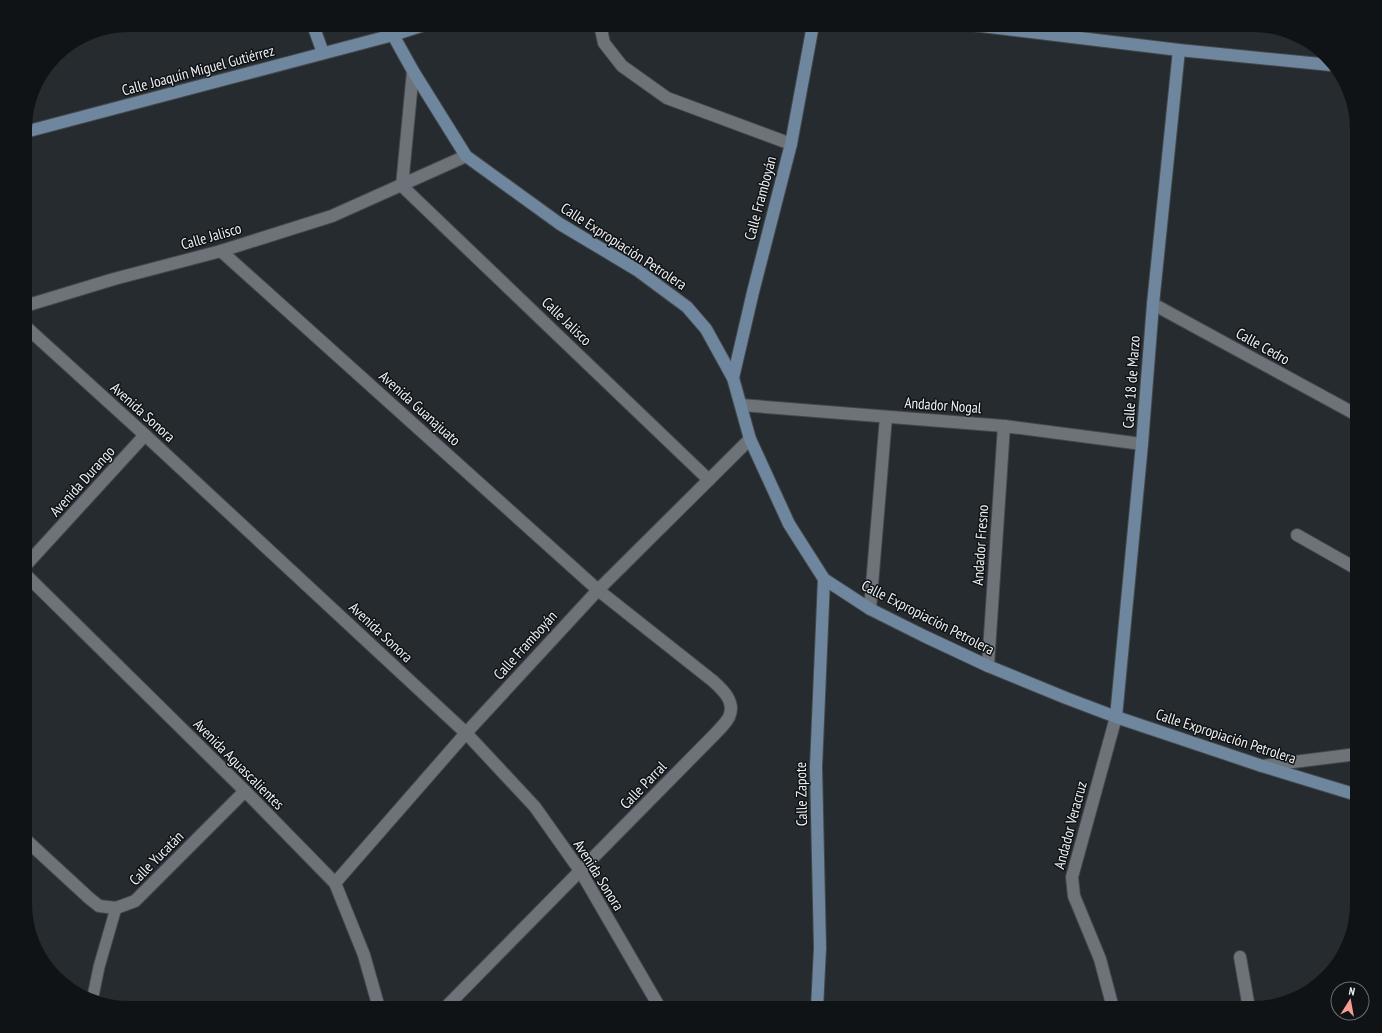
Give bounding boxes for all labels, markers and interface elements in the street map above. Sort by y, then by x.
street label: Calle Joaquín Miguel Gutiérrez [120,41,276,99]
street label: Calle Framboyán [740,154,780,242]
street label: Calle Expropiación Petrolera [557,198,691,294]
street label: Calle Jalisco [179,218,243,254]
street label: Calle Jalisco [538,293,596,349]
street label: Calle Cedro [1233,323,1293,369]
street label: Calle 18 de Marzo [1118,335,1144,429]
street label: Avenida Guanajuato [375,367,465,449]
street label: Avenida Sonora [107,378,179,446]
street label: Andador Nogal [904,393,983,417]
street label: Avenida Durango [45,442,119,520]
street label: Andador Fresno [968,504,992,586]
street label: Calle Expropiación Petrolera [858,575,998,659]
street label: Avenida Sonora [345,598,417,666]
street label: Calle Framboyán [489,607,561,683]
street label: Calle Expropiación Petrolera [1153,704,1299,768]
street label: Avenida Aguascalientes [190,715,288,813]
street label: Calle Parral [616,757,671,813]
street label: Calle Zapote [791,762,811,826]
street label: Andador Veracruz [1049,779,1091,871]
street label: Calle Yucatán [125,827,187,889]
street label: Avenida Sonora [570,836,628,914]
north arrow [1330,981,1370,1021]
text: N [1348,984,1356,999]

